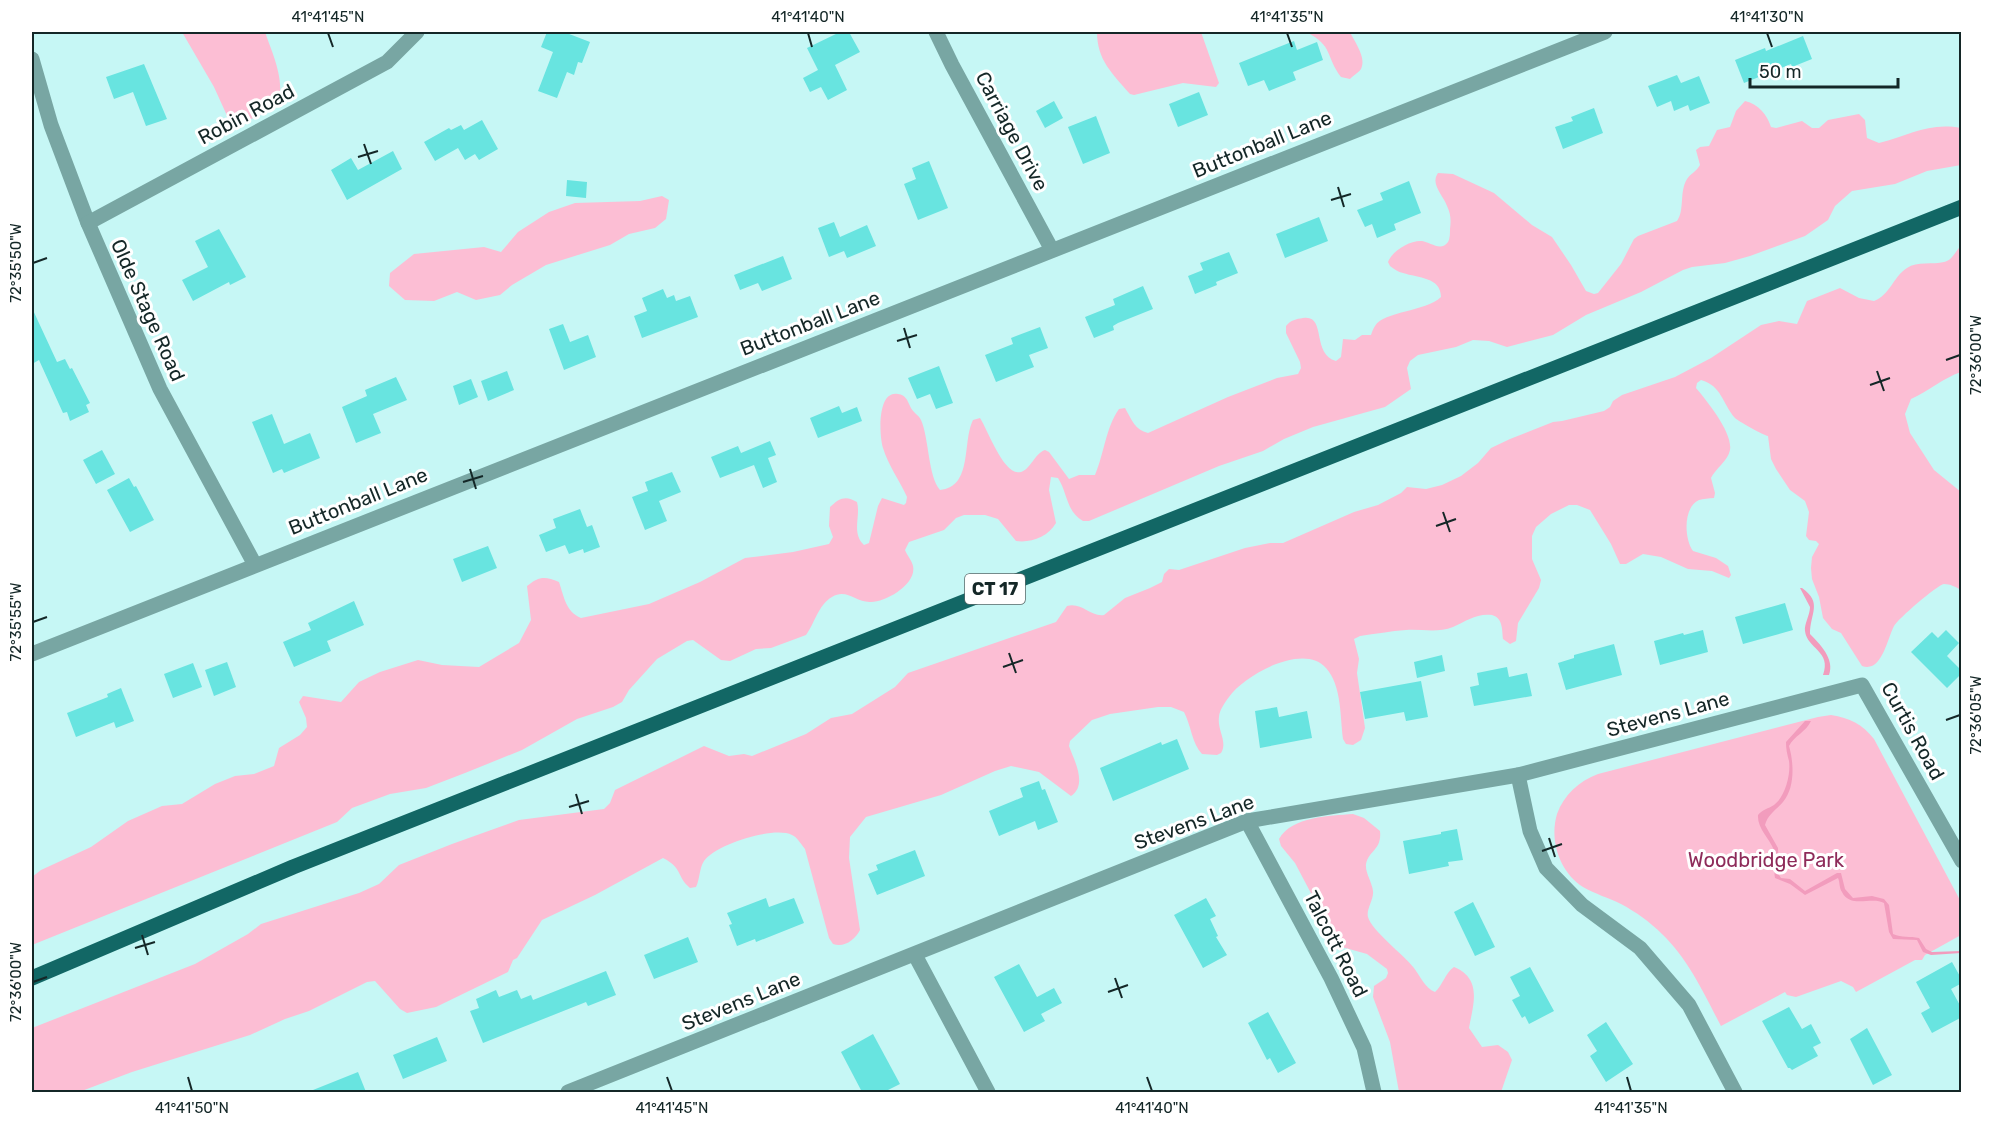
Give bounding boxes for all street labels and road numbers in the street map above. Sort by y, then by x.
street label: Carriage Drive [971,67,1053,195]
street label: Robin Road [194,79,298,149]
street label: Buttonball Lane [1189,105,1335,183]
street label: Olde Stage Road [106,235,190,385]
street label: Buttonball Lane [737,285,883,361]
street label: Buttonball Lane [285,462,431,540]
road number: CT 17 [965,574,1025,604]
street label: Curtis Road [1876,678,1950,784]
street label: Stevens Lane [1604,686,1732,742]
street label: Stevens Lane [1131,789,1257,855]
street label: Talcott Road [1299,887,1373,1001]
street label: Stevens Lane [678,966,804,1036]

